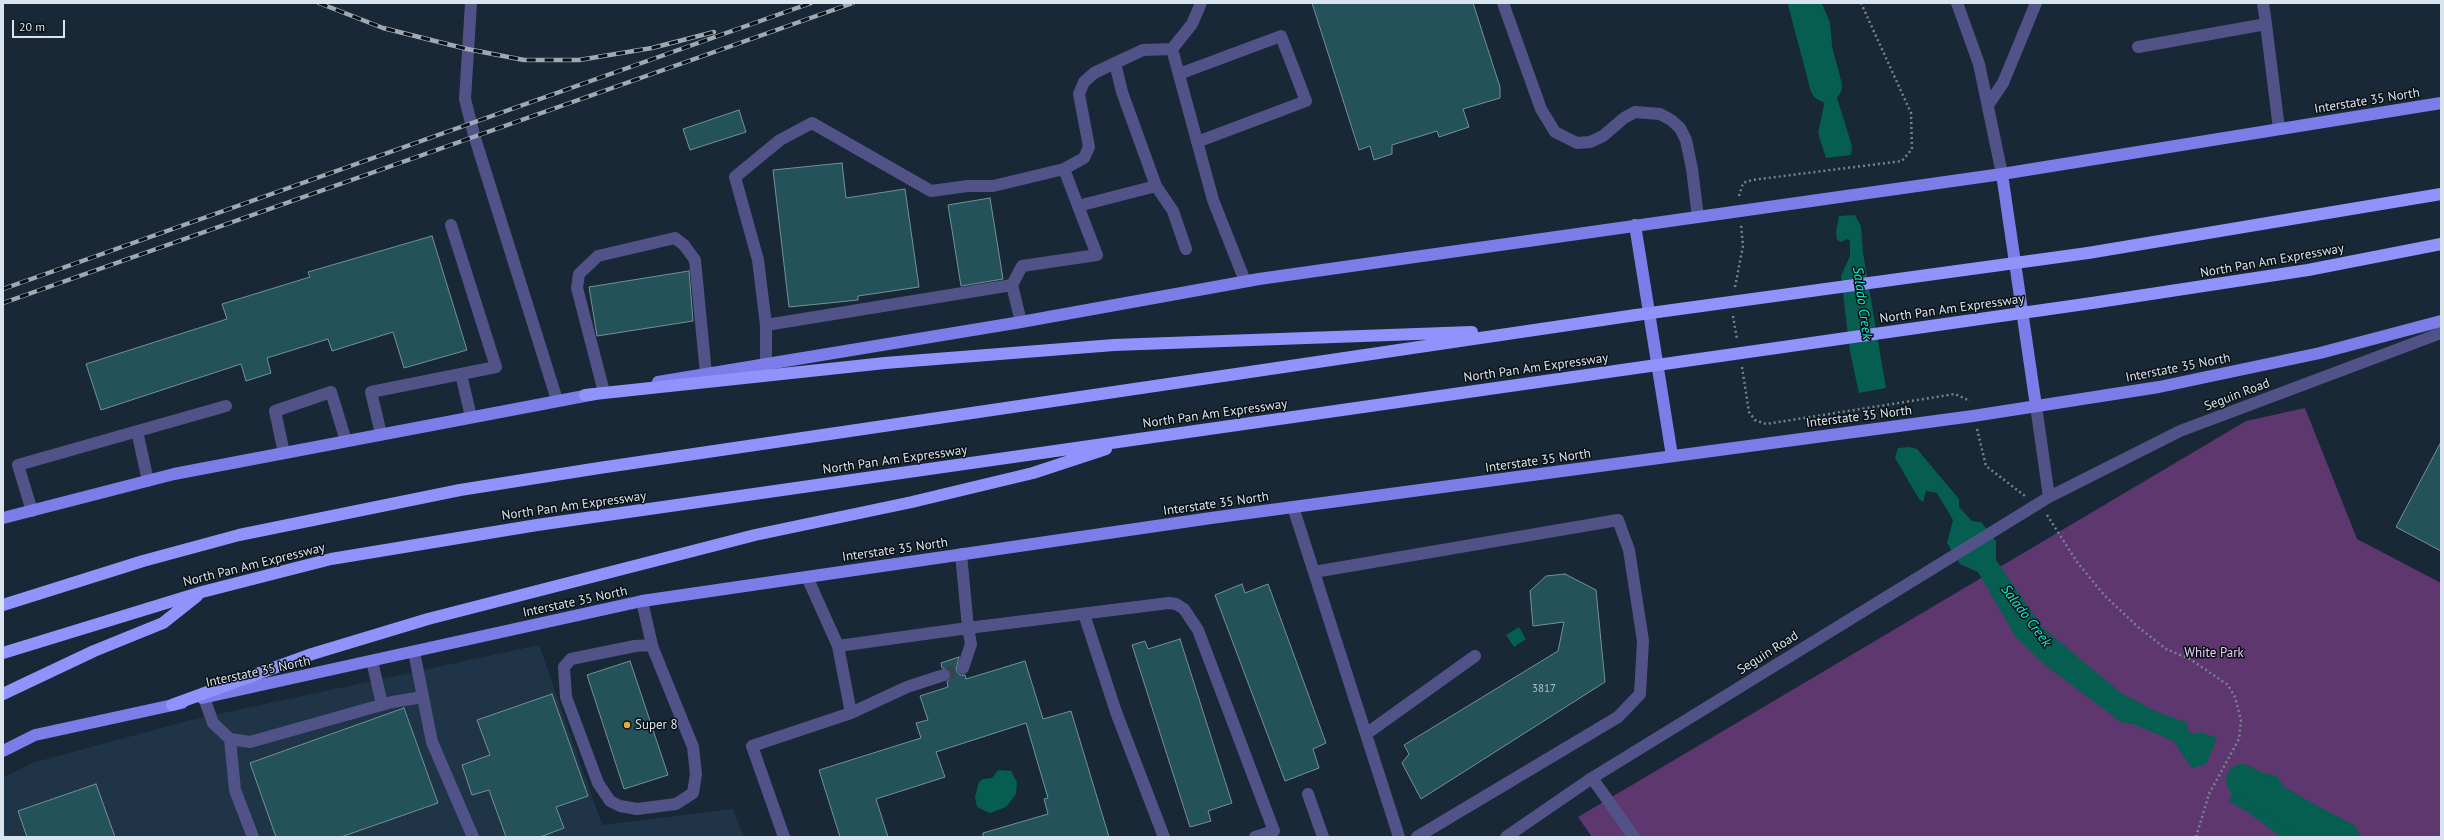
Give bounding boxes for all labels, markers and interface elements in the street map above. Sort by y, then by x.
scale bar [14,12,67,38]
text: 20 m [19,19,45,34]
street label: Interstate 35 North [2313,85,2421,117]
street label: North Pan Am Expressway [2199,241,2345,281]
water label: Salado Creek [1849,266,1875,340]
street label: North Pan Am Expressway [1879,291,2025,327]
street label: North Pan Am Expressway [1463,350,1609,386]
street label: Interstate 35 North [2124,350,2232,386]
street label: Seguin Road [2202,375,2272,415]
street label: North Pan Am Expressway [1142,396,1288,432]
street label: Interstate 35 North [1805,403,1913,431]
street label: North Pan Am Expressway [822,442,968,478]
street label: Interstate 35 North [1484,446,1592,476]
street label: North Pan Am Expressway [501,488,647,524]
street label: Interstate 35 North [1162,489,1270,519]
street label: Interstate 35 North [841,535,949,565]
street label: North Pan Am Expressway [181,540,327,590]
water label: Salado Creek [1997,582,2055,650]
street label: Interstate 35 North [521,583,629,621]
street label: Seguin Road [1735,628,1801,678]
park label: White Park [2184,645,2244,661]
street label: Interstate 35 North [204,653,312,691]
house number: 3817 [1532,682,1556,696]
place label: Super 8 [635,717,678,733]
marker: Super 8 [622,720,632,730]

